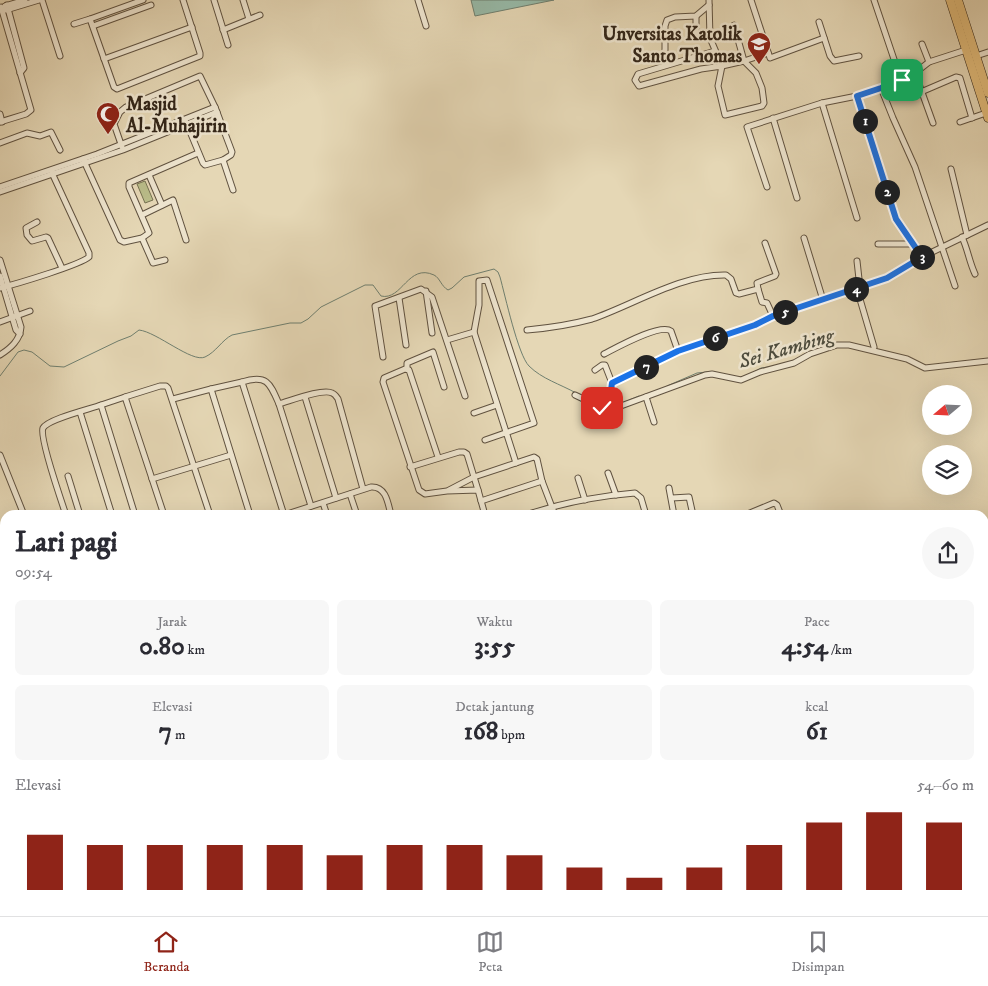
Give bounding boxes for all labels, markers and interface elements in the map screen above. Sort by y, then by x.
place label: Unversitas Katolik Santo Thomas [602,23,743,68]
school or university icon: Unversitas Katolik Santo Thomas [746,31,772,65]
pin [881,59,923,101]
icon: arrive [888,66,916,94]
place label: Masjid Al-Muhajirin [125,93,228,139]
mosque icon: Masjid Al-Muhajirin [95,101,121,135]
pin: 1 [852,108,878,134]
text: 1 [863,112,868,130]
pin: 2 [874,180,900,204]
text: 2 [884,183,891,201]
pin: 3 [910,244,934,270]
text: 3 [920,248,925,266]
pin: 4 [844,276,868,302]
text: 4 [852,280,861,298]
pin: 5 [772,300,798,324]
text: 5 [782,303,789,321]
water label: Sei Kambing [735,323,838,375]
pin: 6 [702,326,728,350]
text: 6 [712,329,719,347]
pin: 7 [634,354,658,380]
text: 7 [643,358,650,376]
north arrow [922,385,972,435]
map controls [922,385,972,495]
pin [581,387,623,429]
icon: check [588,394,616,422]
button: layers [922,445,972,495]
text: Lari pagi [15,525,118,560]
button: share [922,527,974,579]
text: 09:54 [15,562,52,582]
text: Jarak [157,613,187,631]
text: Waktu [476,613,513,631]
text: Pace [804,613,830,631]
text: 0.80 [139,631,185,662]
text: 3:55 [474,631,515,662]
text: 4:54 [781,631,828,662]
text: km [185,641,205,659]
text: /km [828,641,852,659]
text: Elevasi [152,698,192,716]
text: Detak jantung [455,698,534,716]
text: kcal [805,698,828,716]
text: 7 [159,716,172,747]
text: 168 [464,716,498,747]
text: 61 [806,716,828,747]
text: m [172,726,186,744]
text: bpm [498,726,525,744]
text: Elevasi [15,775,61,795]
text: 54–60 m [917,775,974,795]
tab: Beranda [143,928,190,976]
tab: Peta [476,928,504,976]
tab: Disimpan [791,928,845,976]

